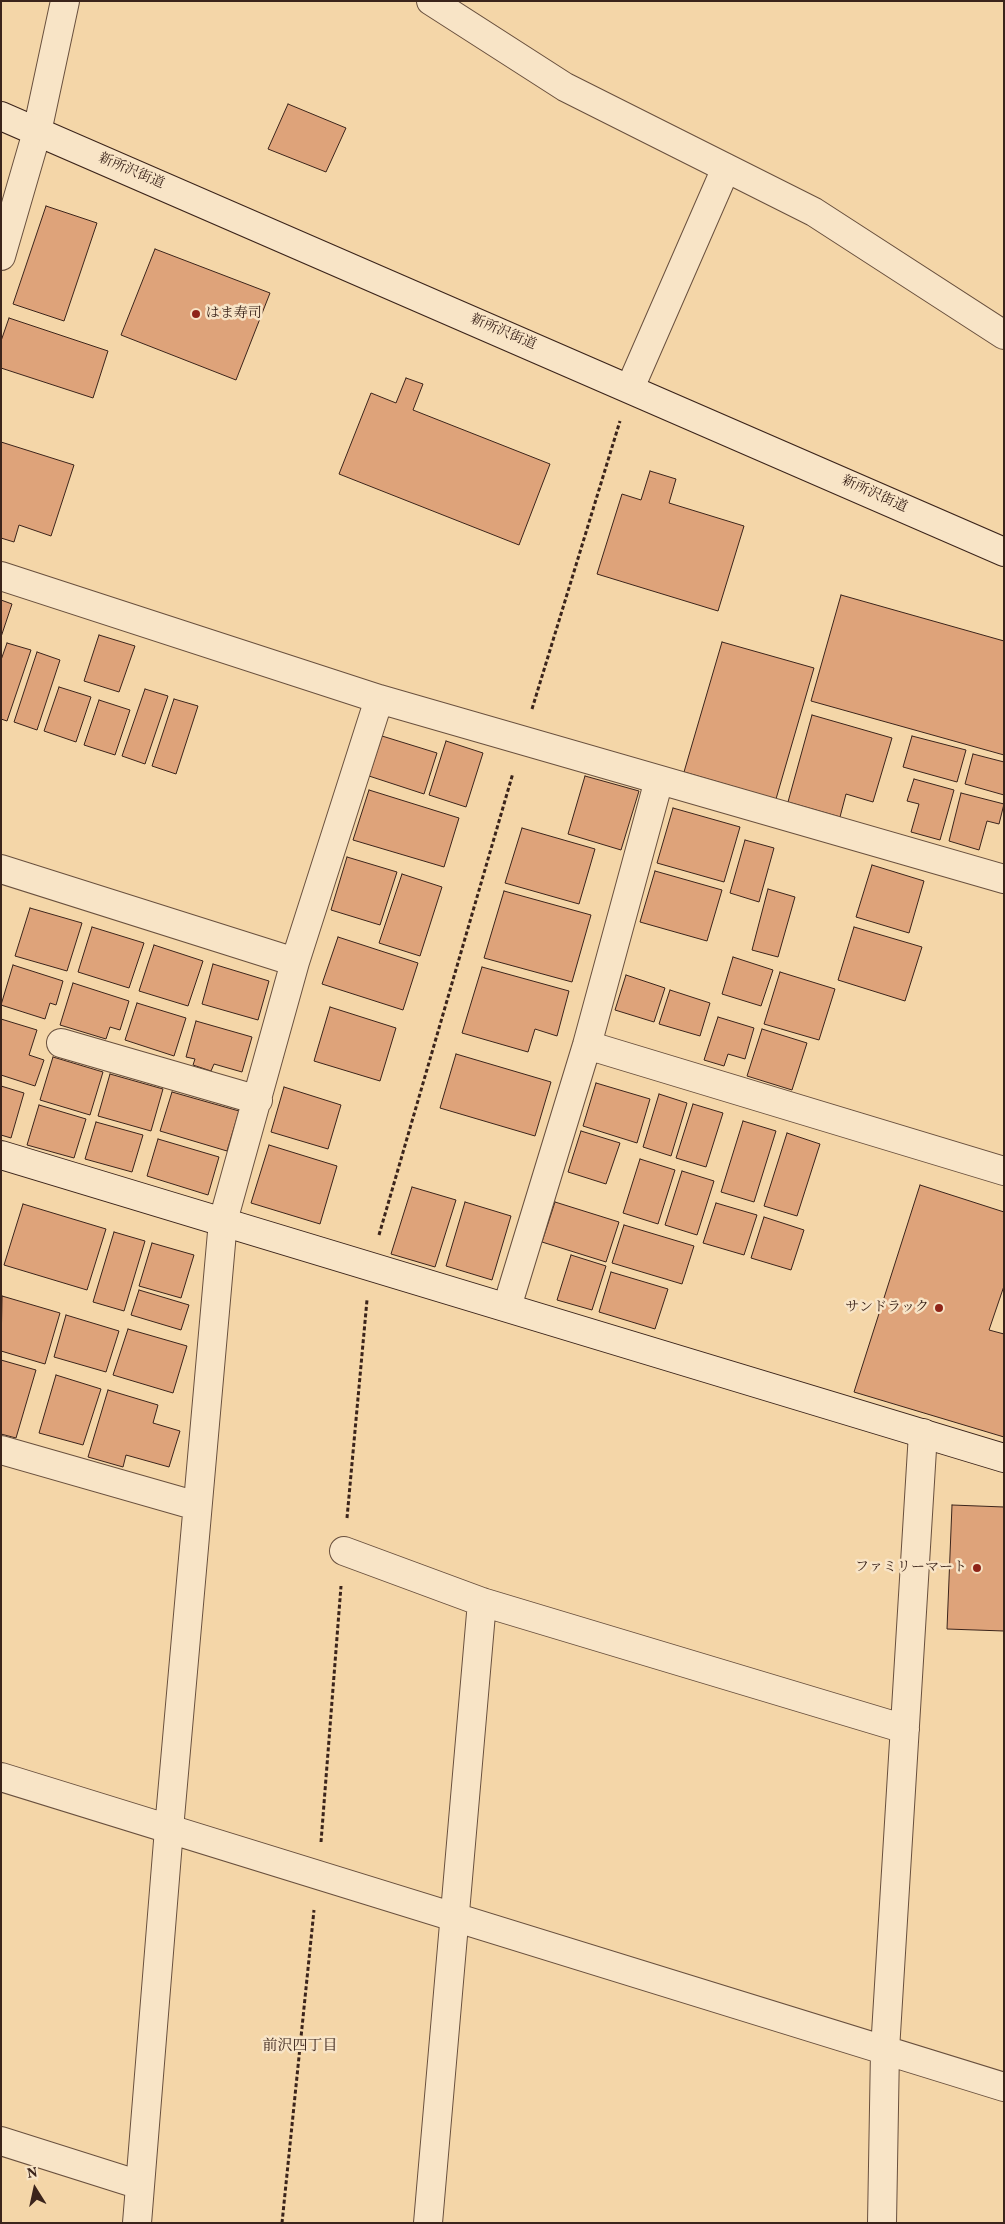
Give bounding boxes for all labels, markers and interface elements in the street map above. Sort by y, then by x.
street label: 新所沢街道 [96,151,166,193]
place label: はま寿司 [206,306,262,322]
marker: はま寿司 [190,308,202,320]
street label: 新所沢街道 [468,312,538,354]
street label: 新所沢街道 [839,473,909,517]
place label: サンドラック [845,1300,929,1316]
marker: サンドラック [933,1302,945,1314]
place label: ファミリーマート [855,1560,967,1576]
marker: ファミリーマート [971,1562,983,1574]
district label: 前沢四丁目 [263,2038,337,2056]
text: N [26,2163,39,2184]
north arrow [10,2164,60,2214]

